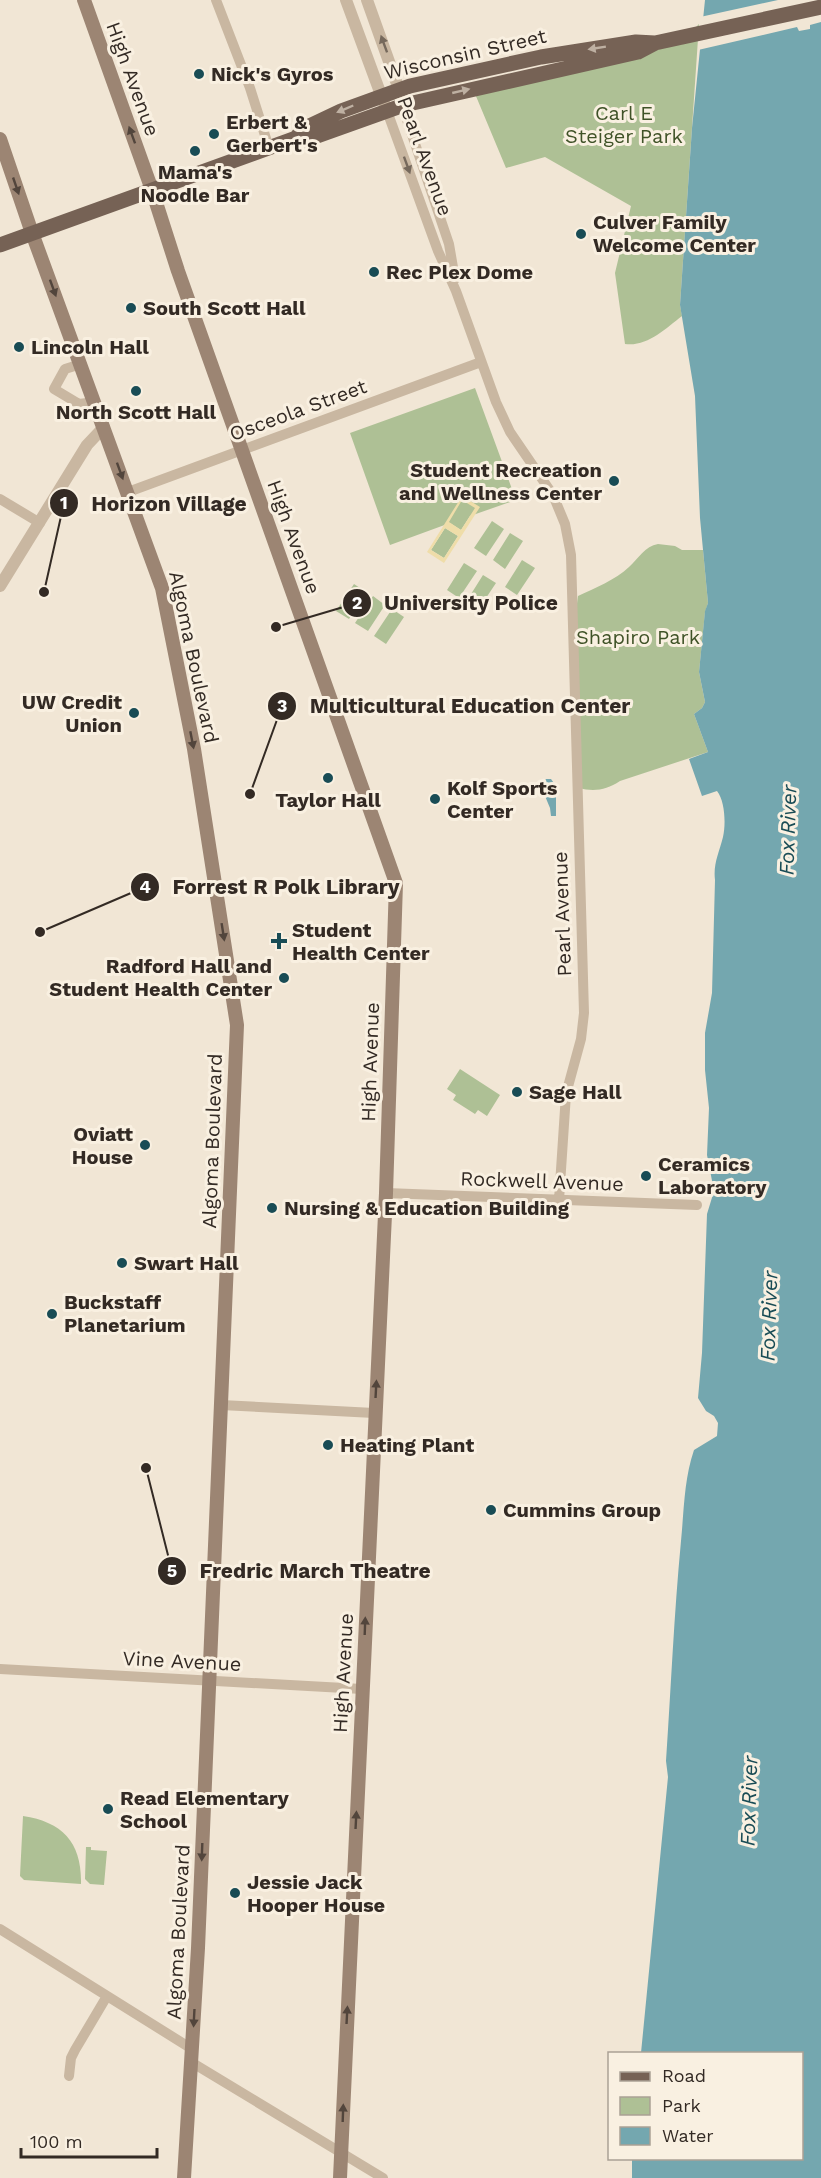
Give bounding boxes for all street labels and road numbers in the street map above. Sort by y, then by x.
street label: High Avenue [101,19,165,139]
street label: Wisconsin Street [381,24,549,84]
street label: Pearl Avenue [392,93,458,219]
street label: Osceola Street [226,374,370,446]
street label: High Avenue [262,477,326,597]
street label: Algoma Boulevard [164,569,224,745]
street label: Pearl Avenue [548,851,576,977]
street label: High Avenue [356,1002,384,1122]
street label: Algoma Boulevard [197,1053,227,1229]
street label: Rockwell Avenue [460,1166,624,1196]
street label: High Avenue [328,1613,358,1733]
street label: Vine Avenue [122,1646,242,1676]
street label: Algoma Boulevard [161,1844,195,2020]

